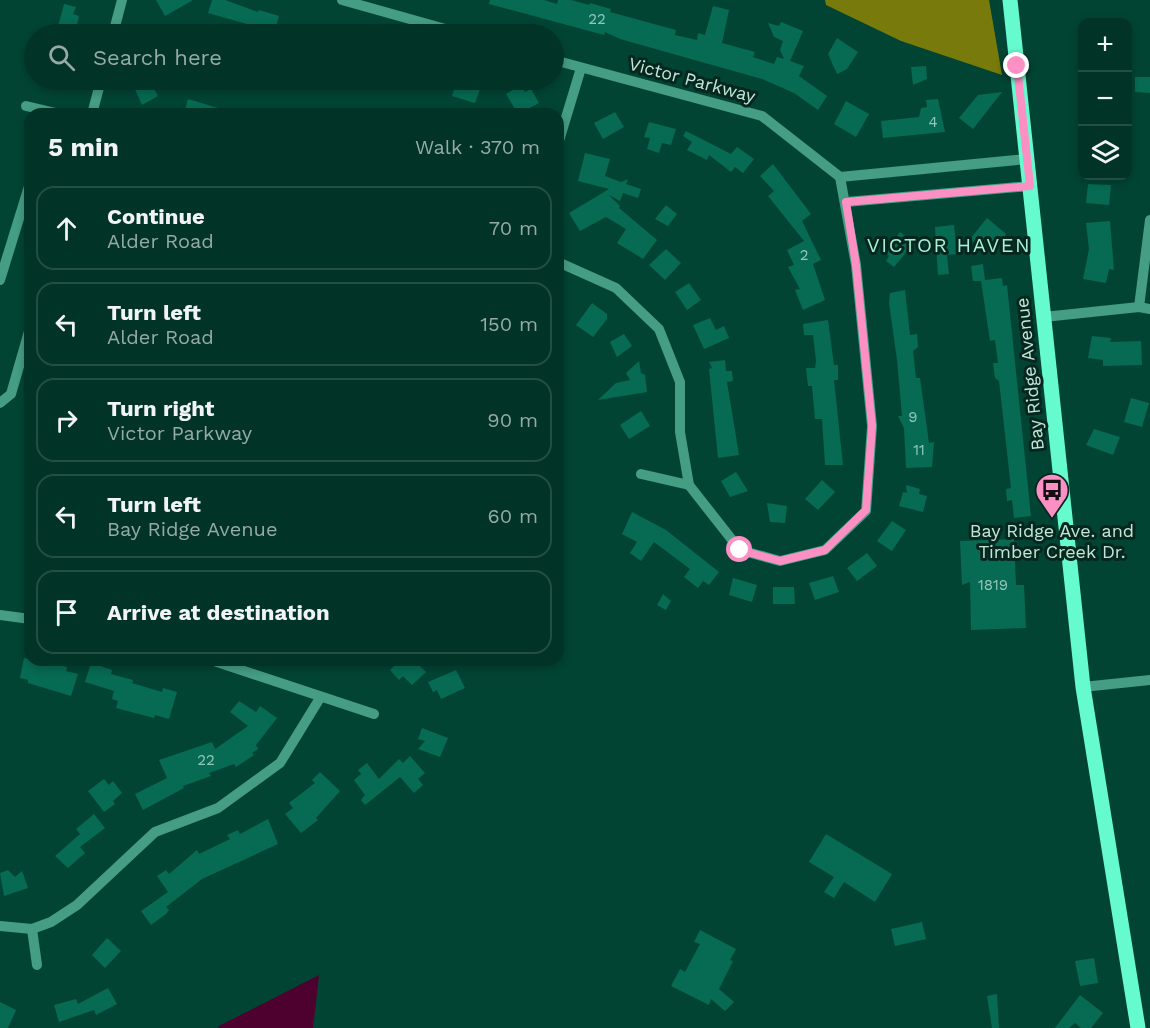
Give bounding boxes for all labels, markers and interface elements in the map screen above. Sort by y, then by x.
house number: 22 [588,10,606,28]
map controls [1078,18,1132,180]
button: + [1078,18,1132,72]
search box [24,24,564,90]
icon: search [45,41,78,74]
text: Search here [93,45,222,70]
street label: Victor Parkway [626,52,759,107]
route end [1003,52,1029,78]
button: − [1078,72,1132,126]
house number: 4 [928,113,938,131]
button: layers [1078,126,1132,180]
text: 5 min [48,132,119,162]
text: Walk · 370 m [415,135,540,159]
text: Continue [107,204,205,229]
icon: ahead [50,212,83,245]
text: 70 m [489,216,538,240]
text: Alder Road [107,229,214,253]
district label: VICTOR HAVEN [867,233,1031,257]
house number: 2 [800,246,808,264]
street label: Bay Ridge Avenue [1011,297,1048,451]
text: Turn left [107,300,201,325]
icon: left [50,308,83,341]
text: 150 m [480,312,538,336]
text: Alder Road [107,325,214,349]
text: Turn right [107,396,214,421]
icon: right [50,404,83,437]
text: 90 m [487,408,538,432]
house number: 9 [908,408,918,426]
text: Victor Parkway [107,421,252,445]
house number: 11 [913,441,925,459]
bus stop icon: Bay Ridge Ave. and Timber Creek Dr. [1034,472,1070,519]
text: Turn left [107,492,201,517]
icon: left [50,500,83,533]
text: 60 m [488,504,538,528]
text: Bay Ridge Avenue [107,517,277,541]
place label: Bay Ridge Ave. and Timber Creek Dr. [970,520,1134,562]
route start [726,536,752,562]
house number: 1819 [978,576,1008,594]
icon: arrive [50,596,83,629]
text: Arrive at destination [107,600,330,625]
house number: 22 [197,751,215,769]

